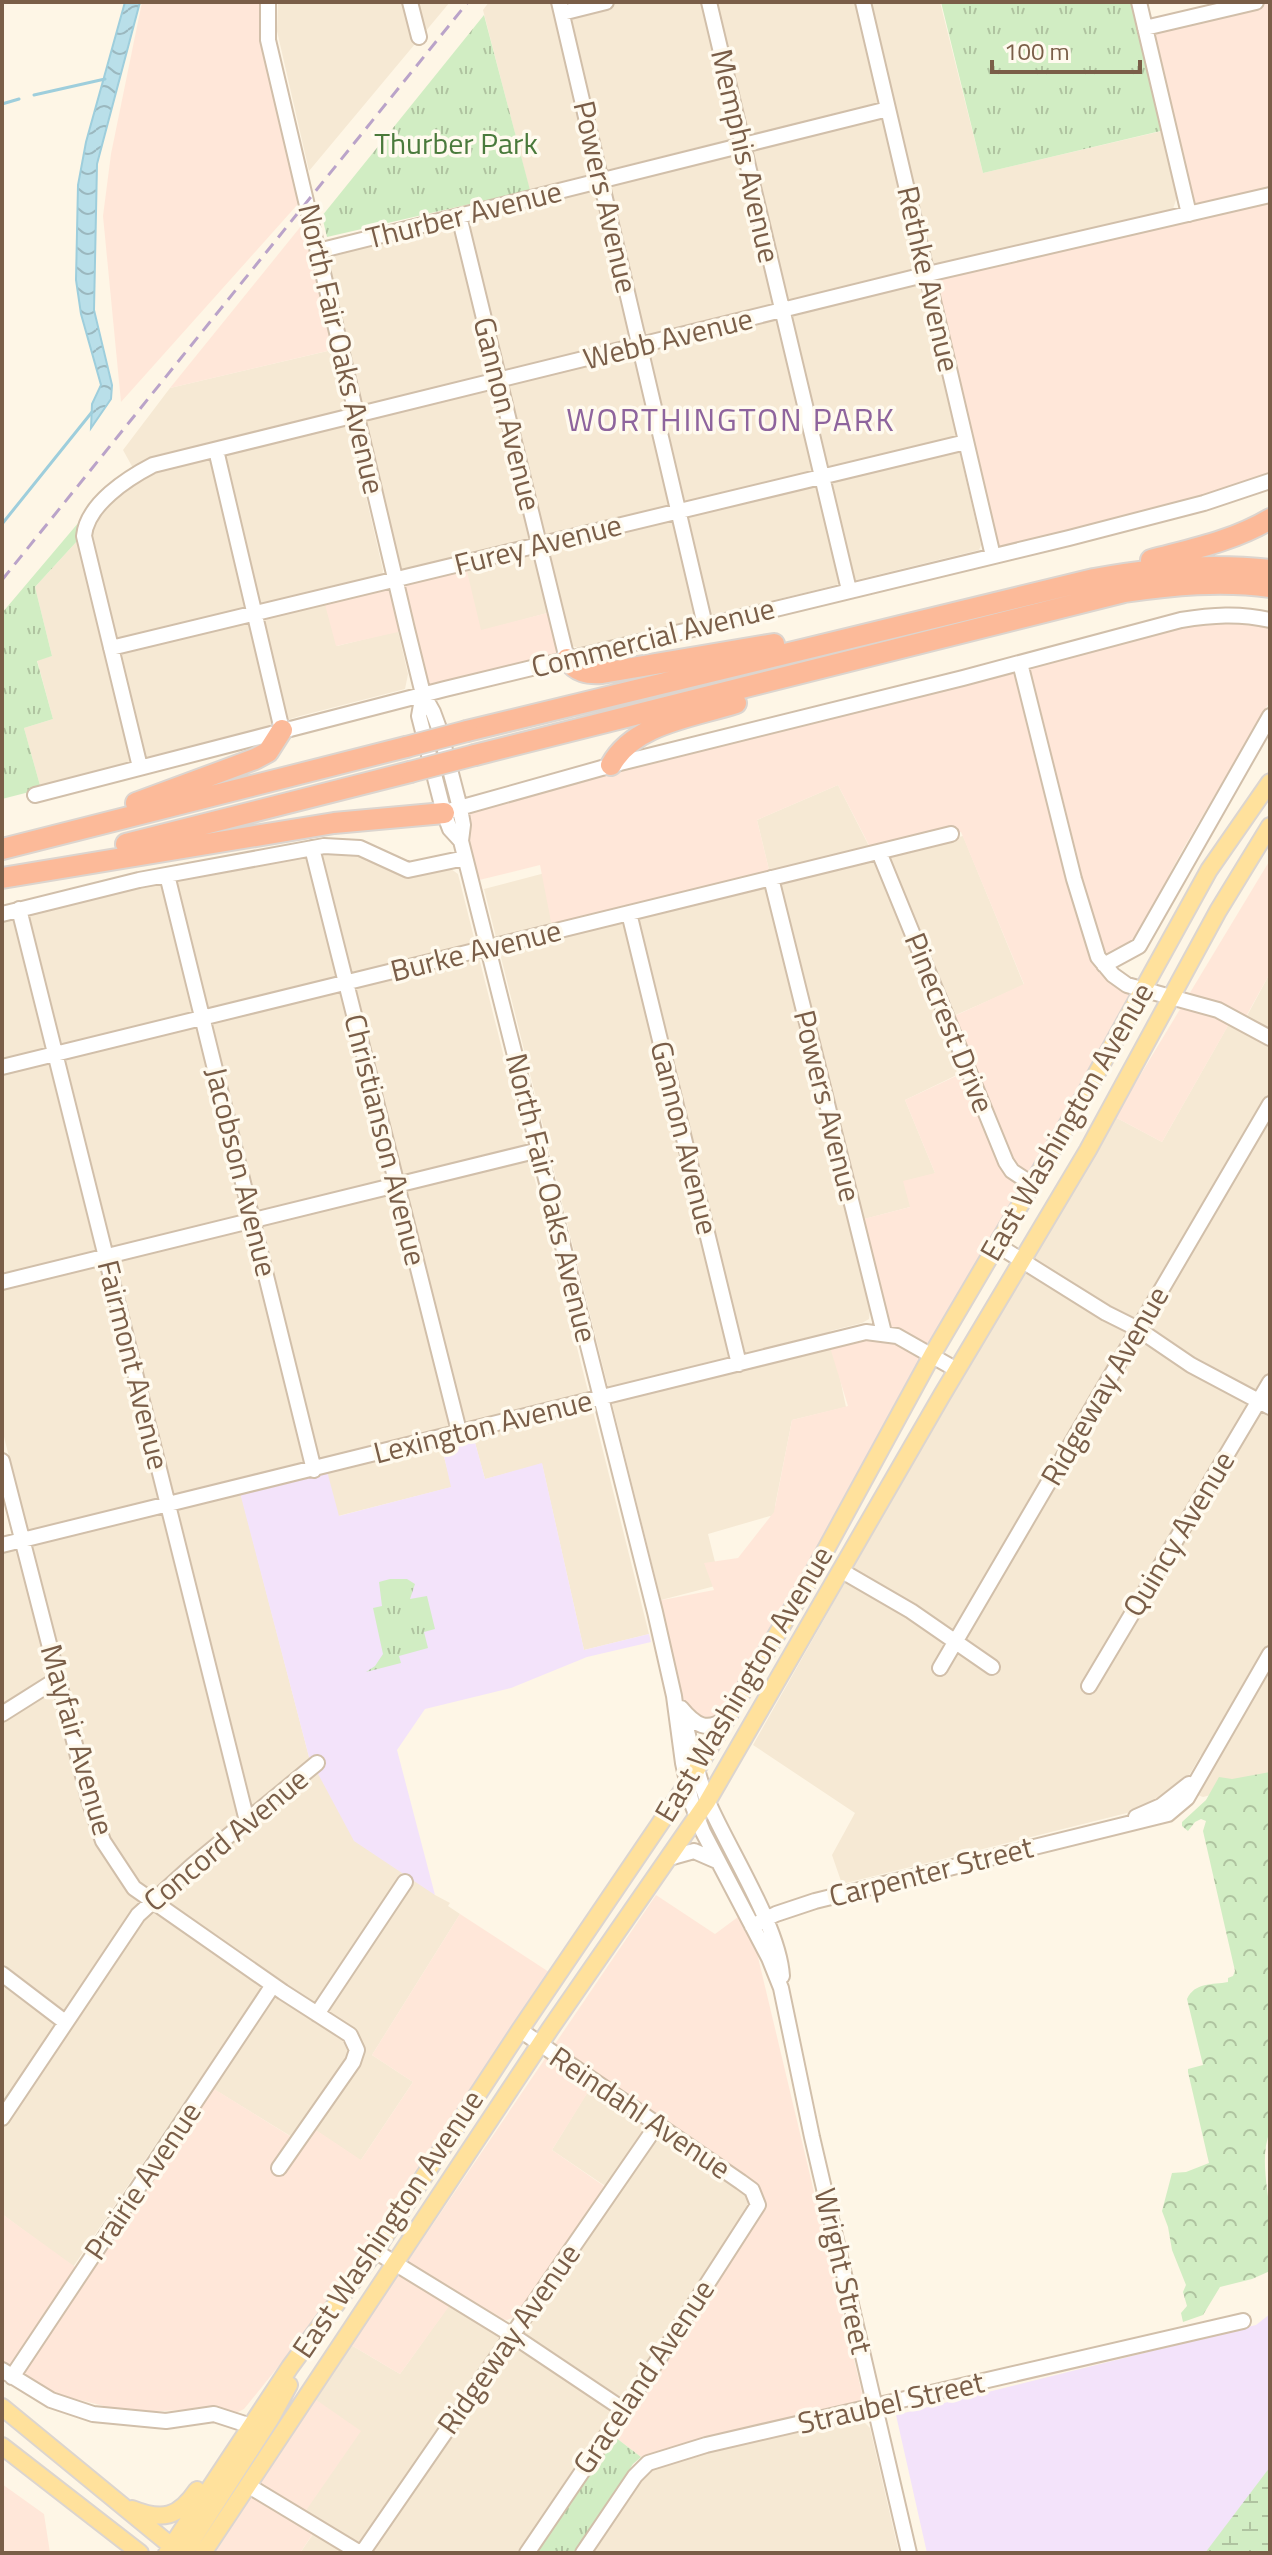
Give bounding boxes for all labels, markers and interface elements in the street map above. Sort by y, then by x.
scale bar [992,24,1140,74]
text: 100 m [1004,33,1070,69]
street label: Memphis Avenue [699,44,793,267]
street label: Powers Avenue [562,96,650,297]
park label: Thurber Park [374,120,538,166]
street label: Thurber Avenue [361,168,566,261]
street label: Rethke Avenue [885,181,973,376]
street label: North Fair Oaks Avenue [286,199,398,498]
street label: Webb Avenue [578,295,757,381]
street label: Gannon Avenue [462,312,554,515]
district label: WORTHINGTON PARK [566,395,896,443]
street label: Furey Avenue [449,501,626,587]
street label: Commercial Avenue [526,585,779,690]
street label: Burke Avenue [386,907,566,993]
street label: Pinecrest Drive [893,926,1007,1120]
street label: East Washington Avenue [967,974,1165,1269]
street label: Powers Avenue [782,1005,874,1206]
street label: Christianson Avenue [332,1009,439,1270]
street label: Gannon Avenue [639,1036,731,1239]
street label: North Fair Oaks Avenue [494,1048,610,1347]
street label: Jacobson Avenue [194,1062,290,1281]
street label: Fairmont Avenue [86,1255,182,1474]
street label: Ridgeway Avenue [1028,1277,1180,1494]
street label: Lexington Avenue [369,1377,597,1475]
street label: Quincy Avenue [1110,1442,1246,1625]
street label: East Washington Avenue [642,1537,844,1830]
street label: Mayfair Avenue [29,1639,127,1841]
street label: Concord Avenue [133,1756,318,1922]
street label: Carpenter Street [824,1823,1038,1919]
street label: Reindahl Avenue [540,2034,741,2190]
street label: East Washington Avenue [280,2080,494,2367]
street label: Prairie Avenue [72,2092,212,2269]
street label: Wright Street [803,2183,885,2359]
street label: Ridgeway Avenue [425,2234,591,2443]
street label: Graceland Avenue [561,2270,726,2483]
street label: Straubel Street [793,2358,989,2446]

